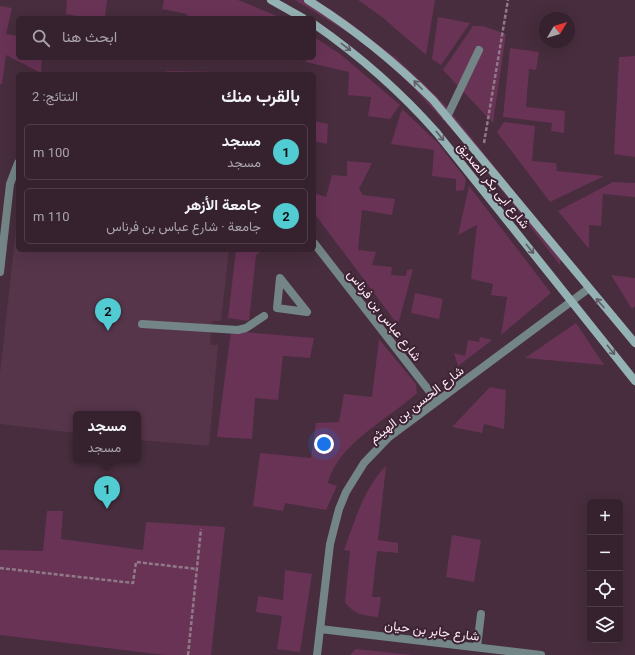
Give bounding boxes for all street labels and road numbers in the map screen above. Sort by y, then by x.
street label: شارع ابى بكر الصديق [453,139,533,233]
street label: شارع عباس بن فرناس [343,267,425,365]
street label: شارع الحسن بن الهيثم [366,363,468,448]
street label: شارع جابر بن حيان [383,617,480,646]

